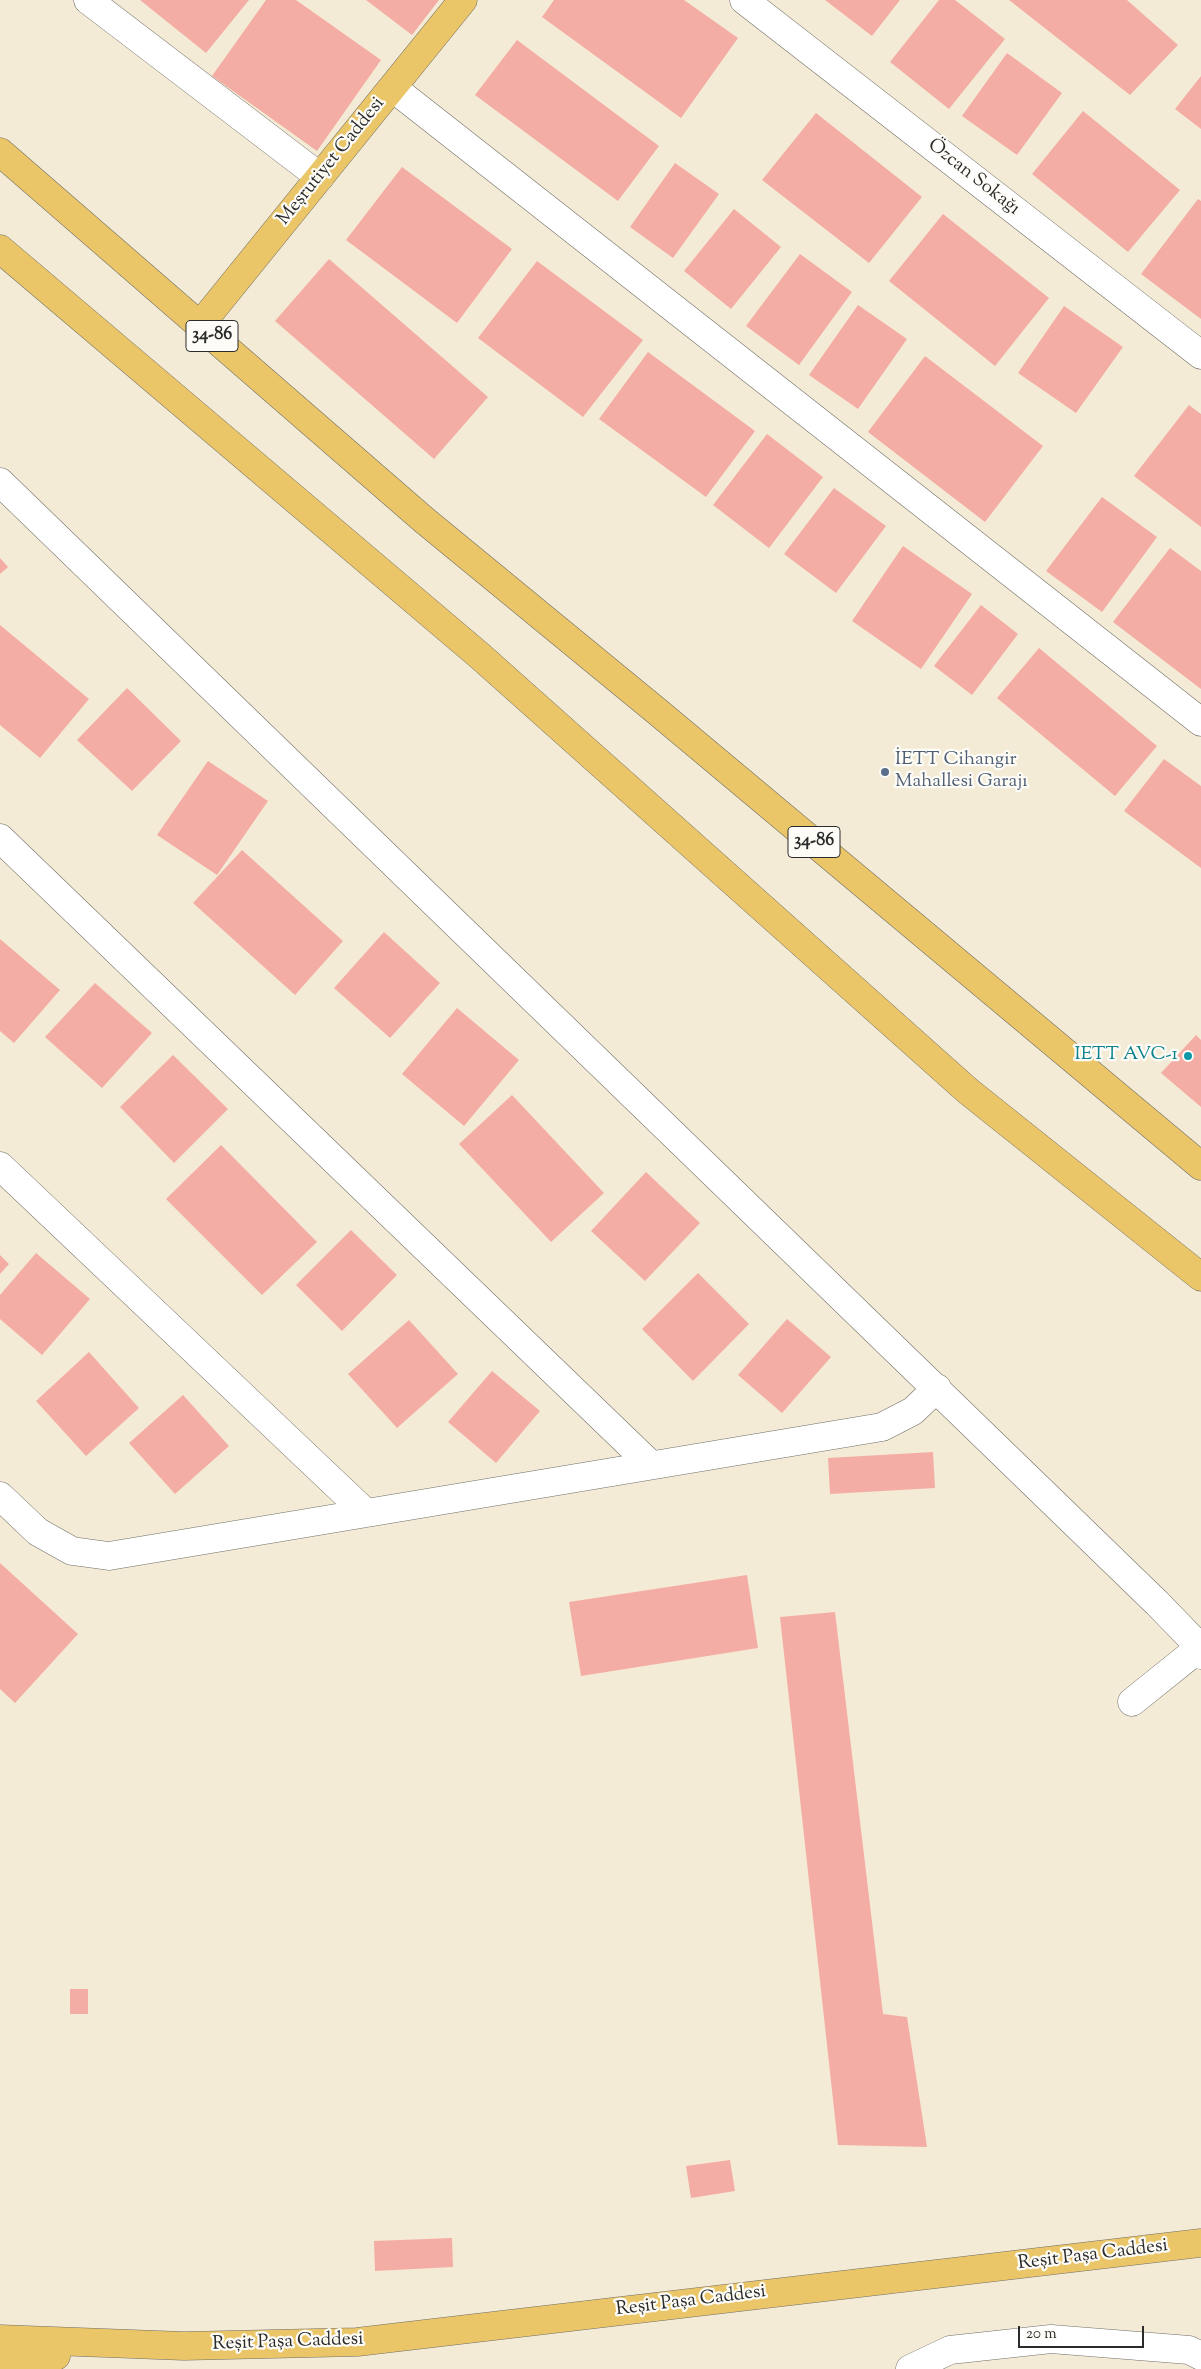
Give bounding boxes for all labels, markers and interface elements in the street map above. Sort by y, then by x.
street label: Meşrutiyet Caddesi [273,93,391,231]
street label: Özcan Sokağı [922,135,1024,221]
road number: 34-86 [186,321,238,352]
place label: İETT Cihangir Mahallesi Garajı [895,750,1028,794]
marker: İETT Cihangir Mahallesi Garajı [879,766,891,778]
road number: 34-86 [788,826,840,858]
place label: IETT AVC-1 [1074,1045,1178,1067]
marker: IETT AVC-1 [1182,1050,1194,1062]
street label: Reşit Paşa Caddesi [1017,2235,1169,2277]
street label: Reşit Paşa Caddesi [615,2281,767,2323]
scale bar [1021,2316,1147,2348]
text: 20 m [1026,2324,1057,2345]
street label: Reşit Paşa Caddesi [212,2329,364,2357]

